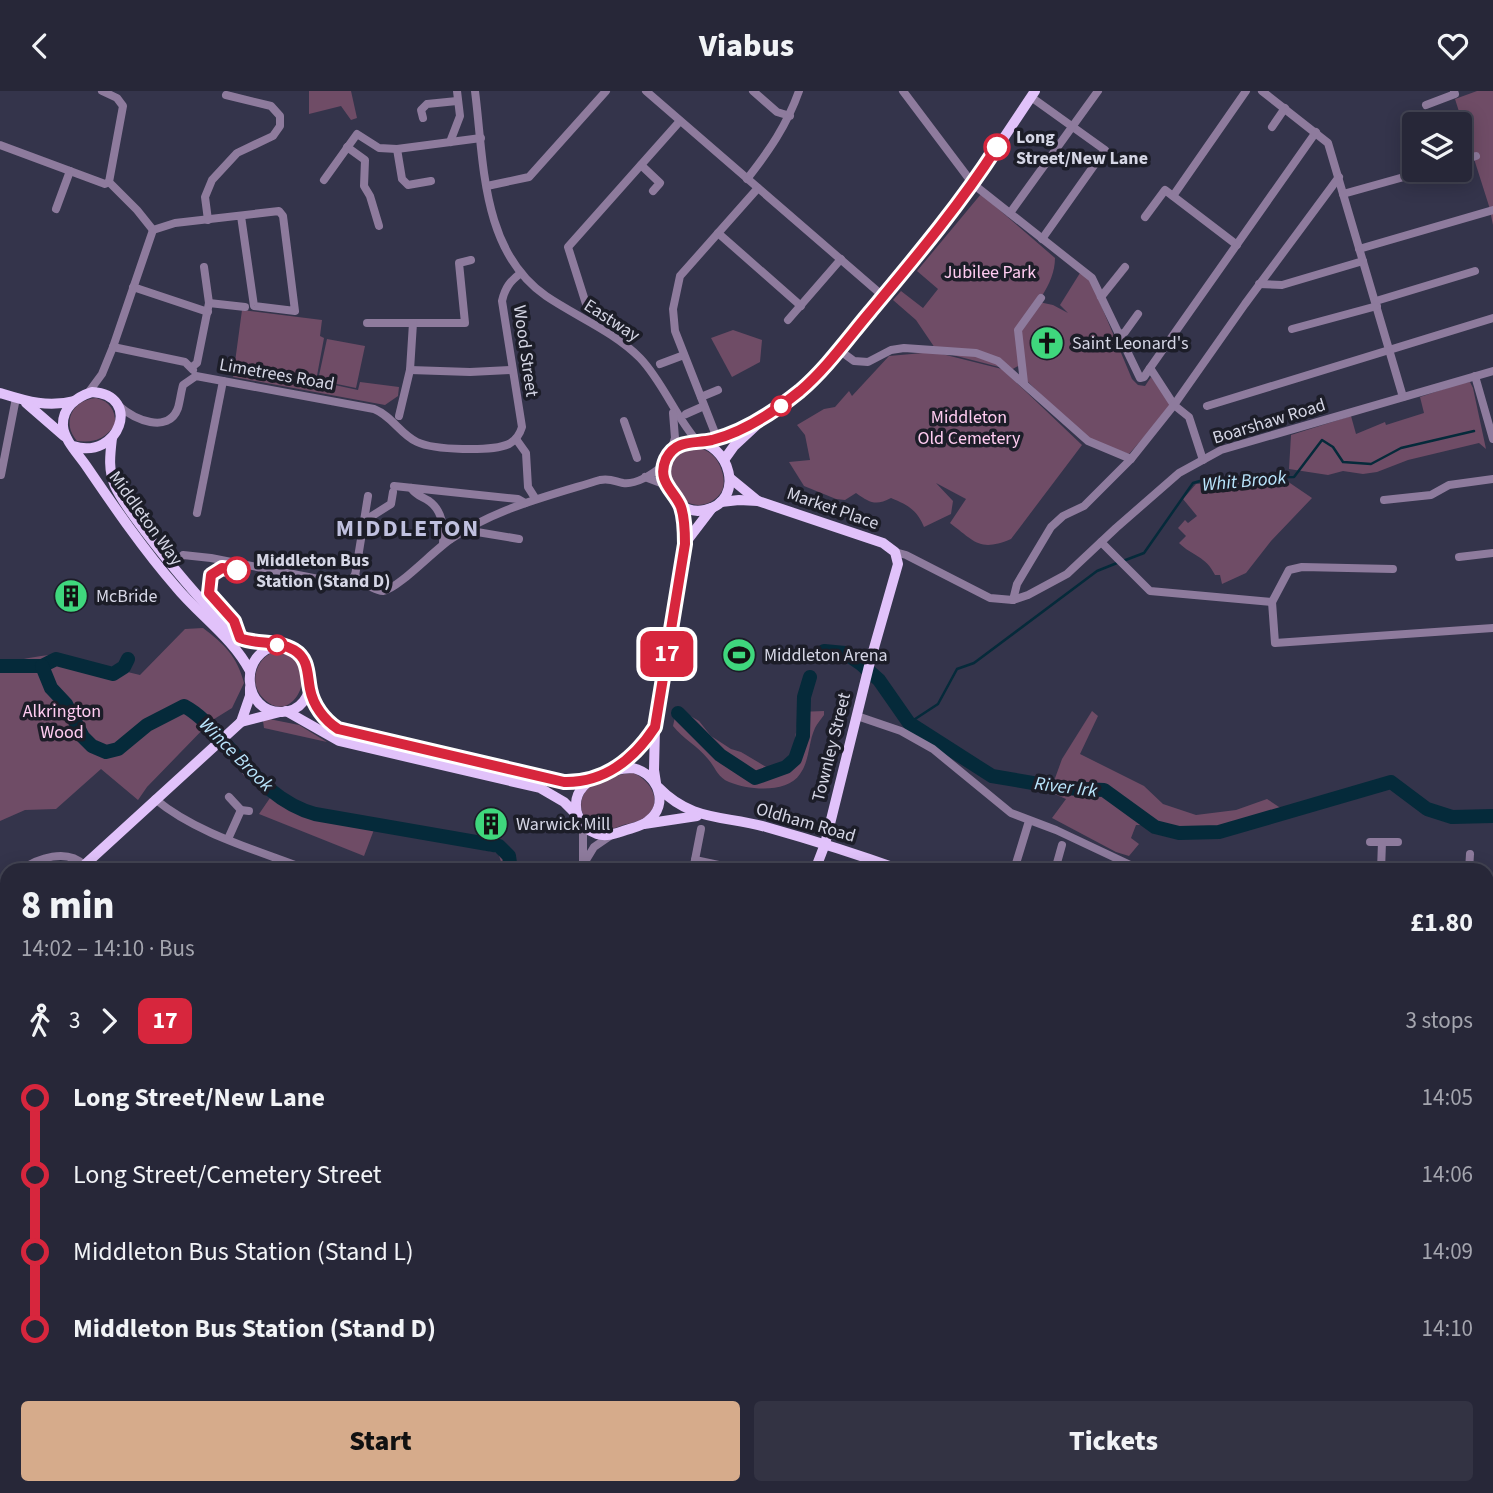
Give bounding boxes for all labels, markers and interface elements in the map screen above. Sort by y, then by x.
text: Viabus [699,23,794,69]
icon: back [21,27,59,65]
icon: heart [1434,27,1472,65]
map controls [1402,112,1472,182]
button: layers [1402,112,1472,182]
place label: Long Street/New Lane [1016,125,1148,171]
marker: Long Street/New Lane [984,134,1010,160]
park label: Jubilee Park [944,260,1036,285]
street label: Eastway [579,293,645,348]
street label: Wood Street [507,304,544,399]
church icon: Saint Leonard's [1028,324,1066,362]
place label: Saint Leonard's [1072,331,1189,356]
street label: Limetrees Road [217,352,337,397]
street label: Boarshaw Road [1210,392,1329,451]
unlabelled marker [771,396,791,416]
park label: Middleton Old Cemetery [918,405,1021,451]
water label: Whit Brook [1201,464,1288,499]
street label: Middleton Way [103,466,189,571]
street label: Market Place [783,481,882,536]
district label: MIDDLETON [336,511,480,546]
place label: Middleton Bus Station (Stand D) [256,548,390,594]
marker: Middleton Bus Station (Stand D) [224,557,250,583]
building icon: McBride [52,577,90,615]
place label: McBride [96,584,158,609]
line badge: 17 [636,631,698,677]
unlabelled marker [267,635,287,655]
text: 17 [654,636,680,671]
sports icon: Middleton Arena [720,636,758,674]
place label: Middleton Arena [764,643,888,668]
street label: Townley Street [806,690,857,804]
park label: Alkrington Wood [23,699,101,745]
water label: Wince Brook [193,712,280,799]
water label: River Irk [1033,770,1100,805]
street label: Oldham Road [753,796,859,849]
building icon: Warwick Mill [472,805,510,843]
place label: Warwick Mill [516,812,610,837]
text: 8 min [21,879,114,933]
text: £1.80 [1410,904,1473,941]
text: 14:02 – 14:10 · Bus [21,932,195,965]
icon: walk [21,1002,59,1040]
icon: forward [90,1002,128,1040]
text: 17 [152,1003,178,1038]
text: 3 [69,1004,80,1037]
text: 3 stops [1406,1004,1473,1037]
text: Long Street/New Lane [73,1079,325,1116]
text: 14:05 [1422,1081,1473,1114]
text: Long Street/Cemetery Street [73,1156,382,1193]
text: 14:06 [1422,1158,1473,1191]
text: Middleton Bus Station (Stand L) [73,1233,414,1270]
text: 14:09 [1422,1235,1473,1268]
text: Middleton Bus Station (Stand D) [73,1310,436,1347]
text: 14:10 [1422,1312,1473,1345]
button: Start [21,1401,740,1481]
button: Tickets [754,1401,1473,1481]

